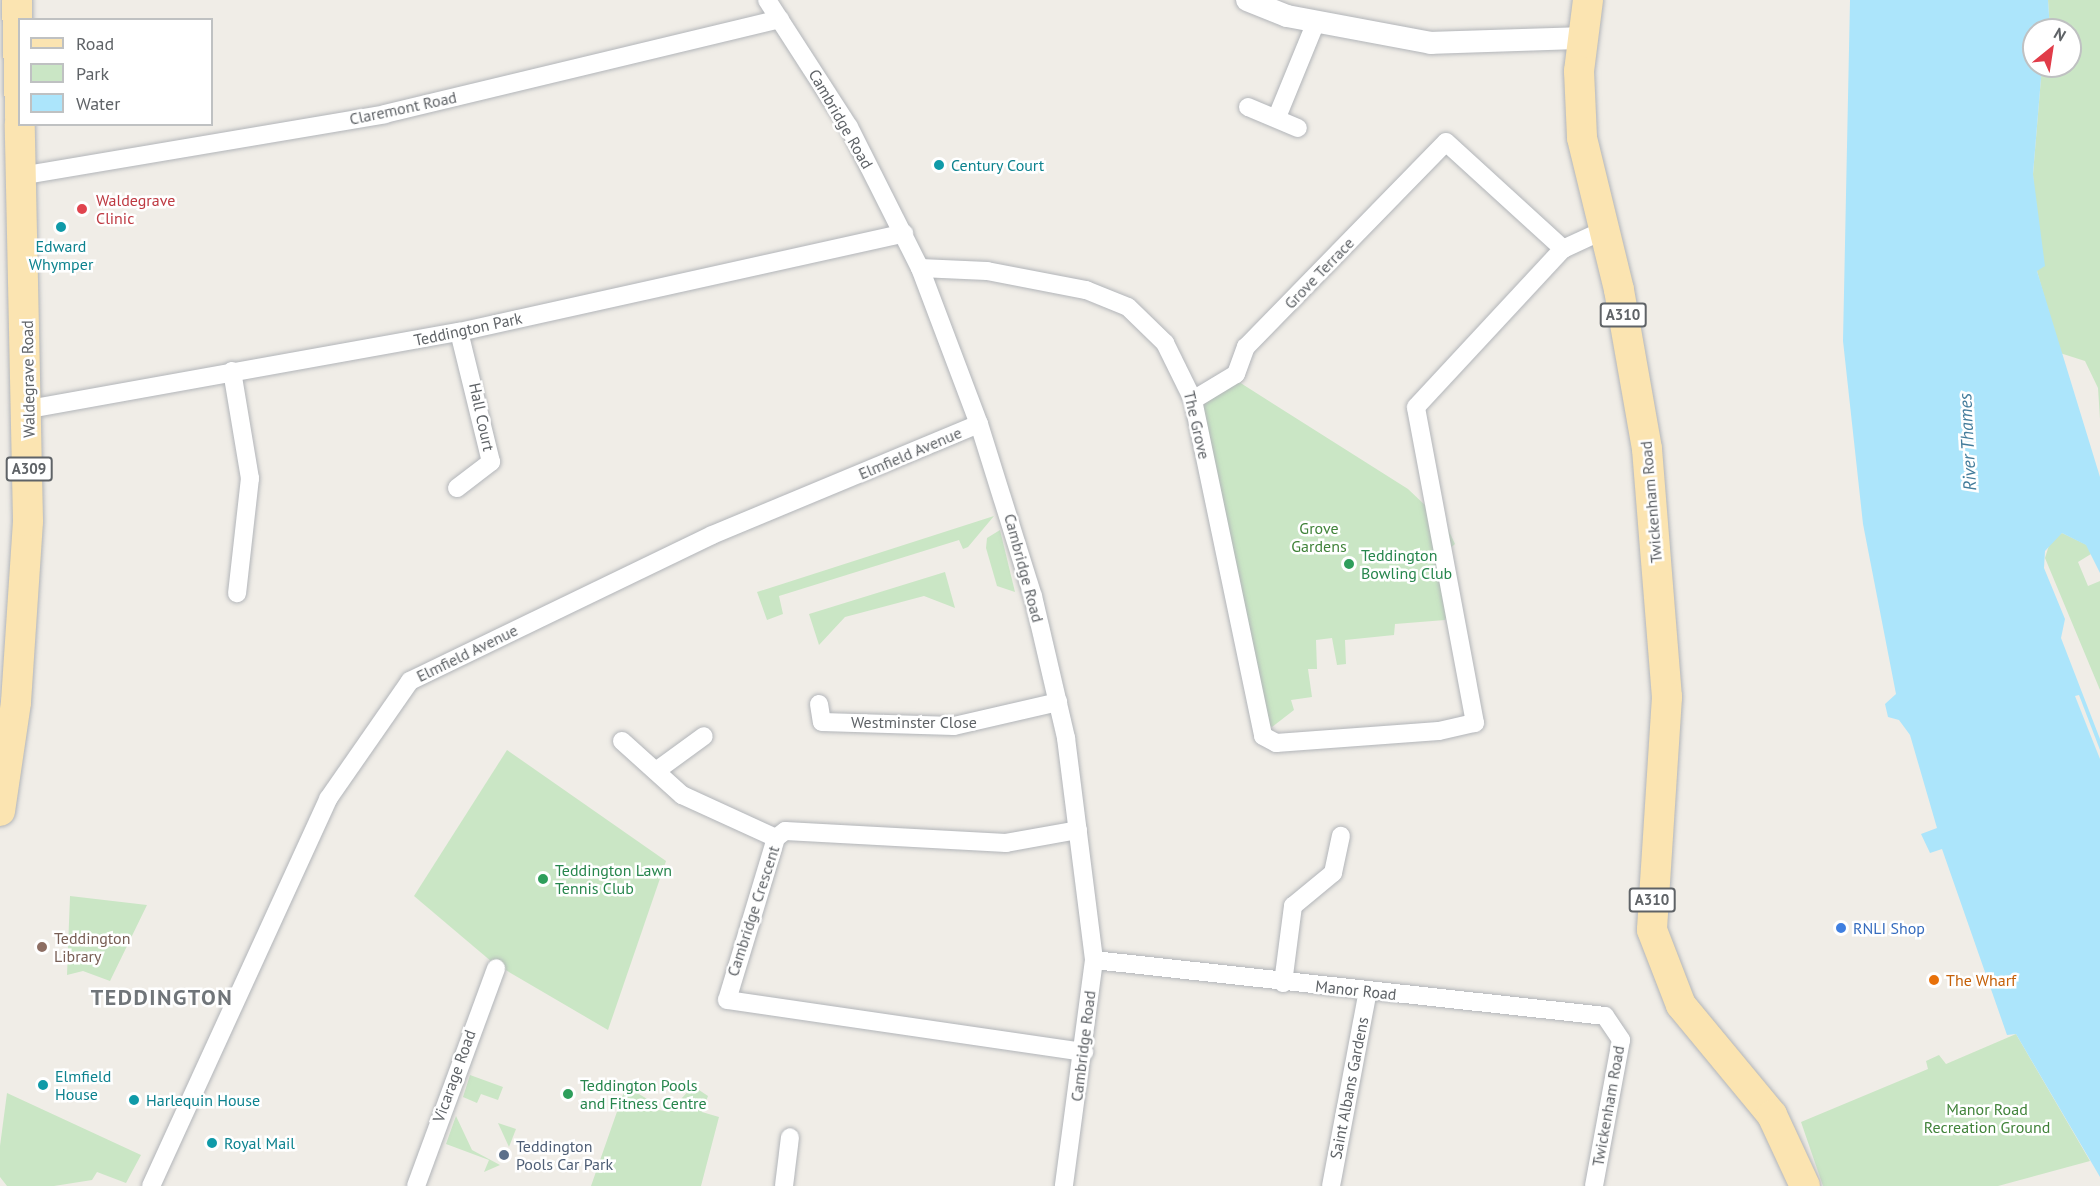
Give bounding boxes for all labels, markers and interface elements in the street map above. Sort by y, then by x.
legend [18,18,213,126]
north arrow [2022,18,2082,78]
text: N [2050,23,2070,45]
text: Road [76,32,114,55]
text: Park [76,62,109,85]
street label: Cambridge Road [805,66,877,172]
street label: Claremont Road [348,87,458,129]
text: Water [76,92,120,115]
place label: Century Court [951,155,1045,175]
marker: Century Court [932,158,946,172]
place label: Waldegrave Clinic [96,190,175,228]
marker: Waldegrave Clinic [73,200,91,218]
marker: Edward Whymper [54,220,68,234]
street label: Grove Terrace [1280,233,1358,313]
place label: Edward Whymper [29,236,93,274]
road number: A310 [1599,303,1647,327]
street label: Teddington Park [412,308,524,350]
street label: Waldegrave Road [17,320,39,438]
street label: Hall Court [465,381,499,453]
street label: The Grove [1180,389,1214,461]
water label: River Thames [1955,392,1981,492]
street label: Elmfield Avenue [855,423,965,483]
street label: Twickenham Road [1636,440,1666,564]
road number: A309 [5,457,53,481]
street label: Cambridge Road [1000,512,1048,624]
park label: Grove Gardens [1291,518,1347,556]
place label: Teddington Bowling Club [1361,545,1452,583]
marker: Teddington Bowling Club [1342,557,1356,571]
street label: Elmfield Avenue [413,620,521,686]
street label: Westminster Close [851,712,977,732]
street label: Cambridge Crescent [723,843,783,979]
place label: Teddington Lawn Tennis Club [555,860,672,898]
marker: Teddington Lawn Tennis Club [536,872,550,886]
road number: A310 [1628,888,1676,912]
place label: RNLI Shop [1853,918,1925,938]
marker: RNLI Shop [1834,921,1848,935]
place label: Teddington Library [54,928,130,966]
marker: Teddington Library [35,940,49,954]
place label: The Wharf [1946,970,2017,990]
marker: The Wharf [1927,973,1941,987]
street label: Manor Road [1314,976,1398,1004]
district label: TEDDINGTON [91,985,233,1011]
street label: Cambridge Road [1067,989,1099,1103]
street label: Saint Albans Gardens [1326,1015,1372,1161]
street label: Vicarage Road [428,1027,480,1125]
street label: Twickenham Road [1588,1044,1628,1168]
place label: Elmfield House [55,1066,111,1104]
place label: Teddington Pools and Fitness Centre [580,1075,707,1113]
marker: Elmfield House [36,1078,50,1092]
marker: Teddington Pools and Fitness Centre [561,1087,575,1101]
place label: Harlequin House [146,1090,260,1110]
marker: Harlequin House [127,1093,141,1107]
park label: Manor Road Recreation Ground [1924,1099,2050,1137]
place label: Royal Mail [224,1133,295,1153]
marker: Royal Mail [205,1136,219,1150]
place label: Teddington Pools Car Park [516,1136,613,1174]
marker: Teddington Pools Car Park [497,1148,511,1162]

